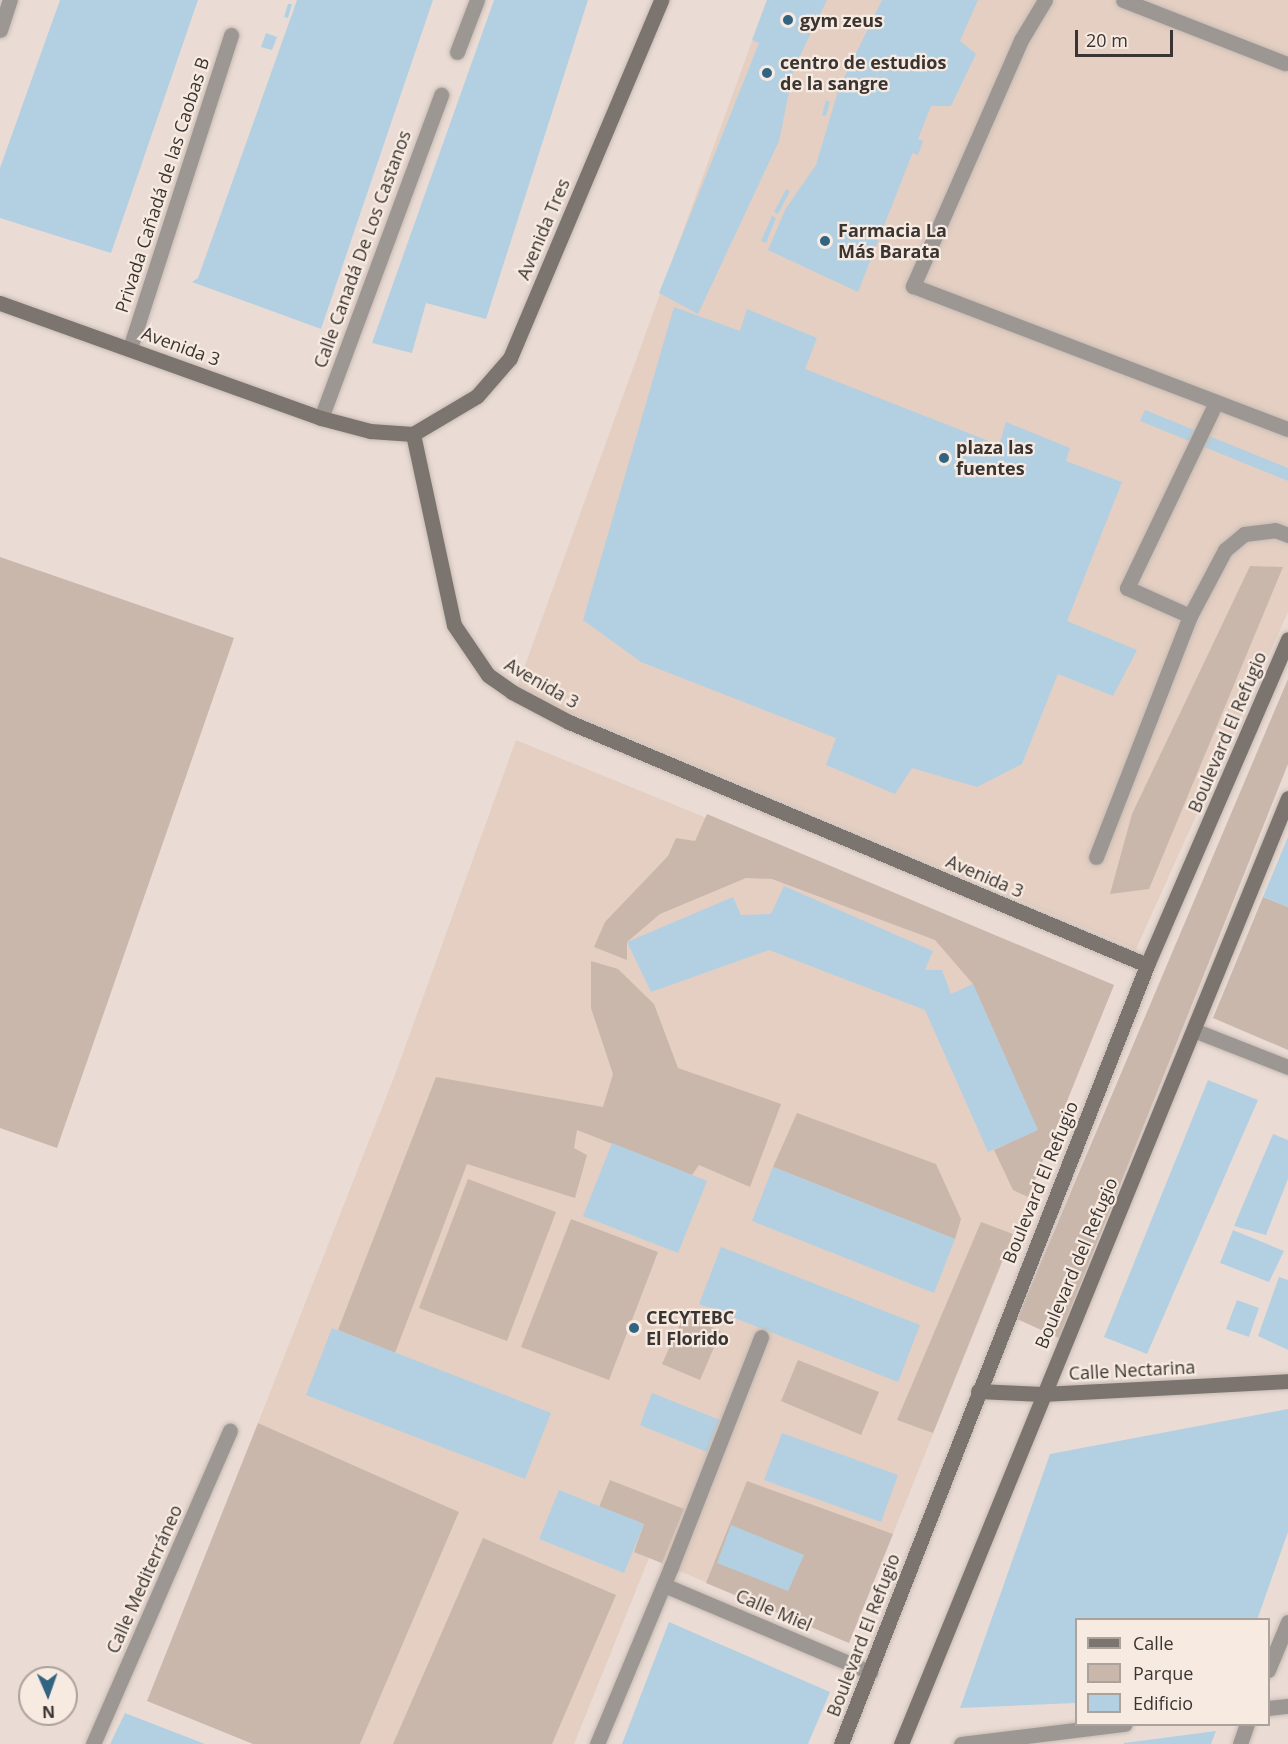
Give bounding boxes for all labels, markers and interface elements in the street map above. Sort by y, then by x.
place label: gym zeus [800,9,883,31]
marker: gym zeus [781,13,795,27]
scale bar [1078,18,1176,56]
text: 20 m [1086,28,1128,52]
place label: centro de estudios de la sangre [780,52,946,94]
street label: Privada Cañadá de las Caobas B [110,55,214,315]
marker: centro de estudios de la sangre [758,64,776,82]
street label: Calle Canadá De Los Castanos [309,127,415,371]
street label: Avenida Tres [512,175,574,283]
place label: Farmacia La Más Barata [838,220,947,262]
marker: Farmacia La Más Barata [816,232,834,250]
street label: Avenida 3 [139,322,223,370]
place label: plaza las fuentes [956,437,1033,480]
marker: plaza las fuentes [937,451,951,465]
street label: Boulevard El Refugio [1183,648,1271,816]
street label: Avenida 3 [501,653,583,713]
street label: Avenida 3 [943,850,1027,902]
street label: Boulevard El Refugio [998,1098,1082,1266]
street label: Boulevard del Refugio [1030,1174,1122,1352]
place label: CECYTEBC El Florido [646,1307,734,1350]
marker: CECYTEBC El Florido [627,1321,641,1335]
street label: Calle Nectarina [1068,1356,1196,1384]
street label: Calle Mediterráneo [102,1501,186,1657]
street label: Boulevard El Refugio [822,1550,904,1720]
street label: Calle Miel [733,1584,815,1636]
legend [1075,1618,1270,1726]
text: Calle [1133,1631,1174,1655]
text: Parque [1133,1661,1193,1685]
north arrow [18,1666,78,1726]
text: Edificio [1133,1691,1193,1715]
text: N [42,1701,55,1723]

